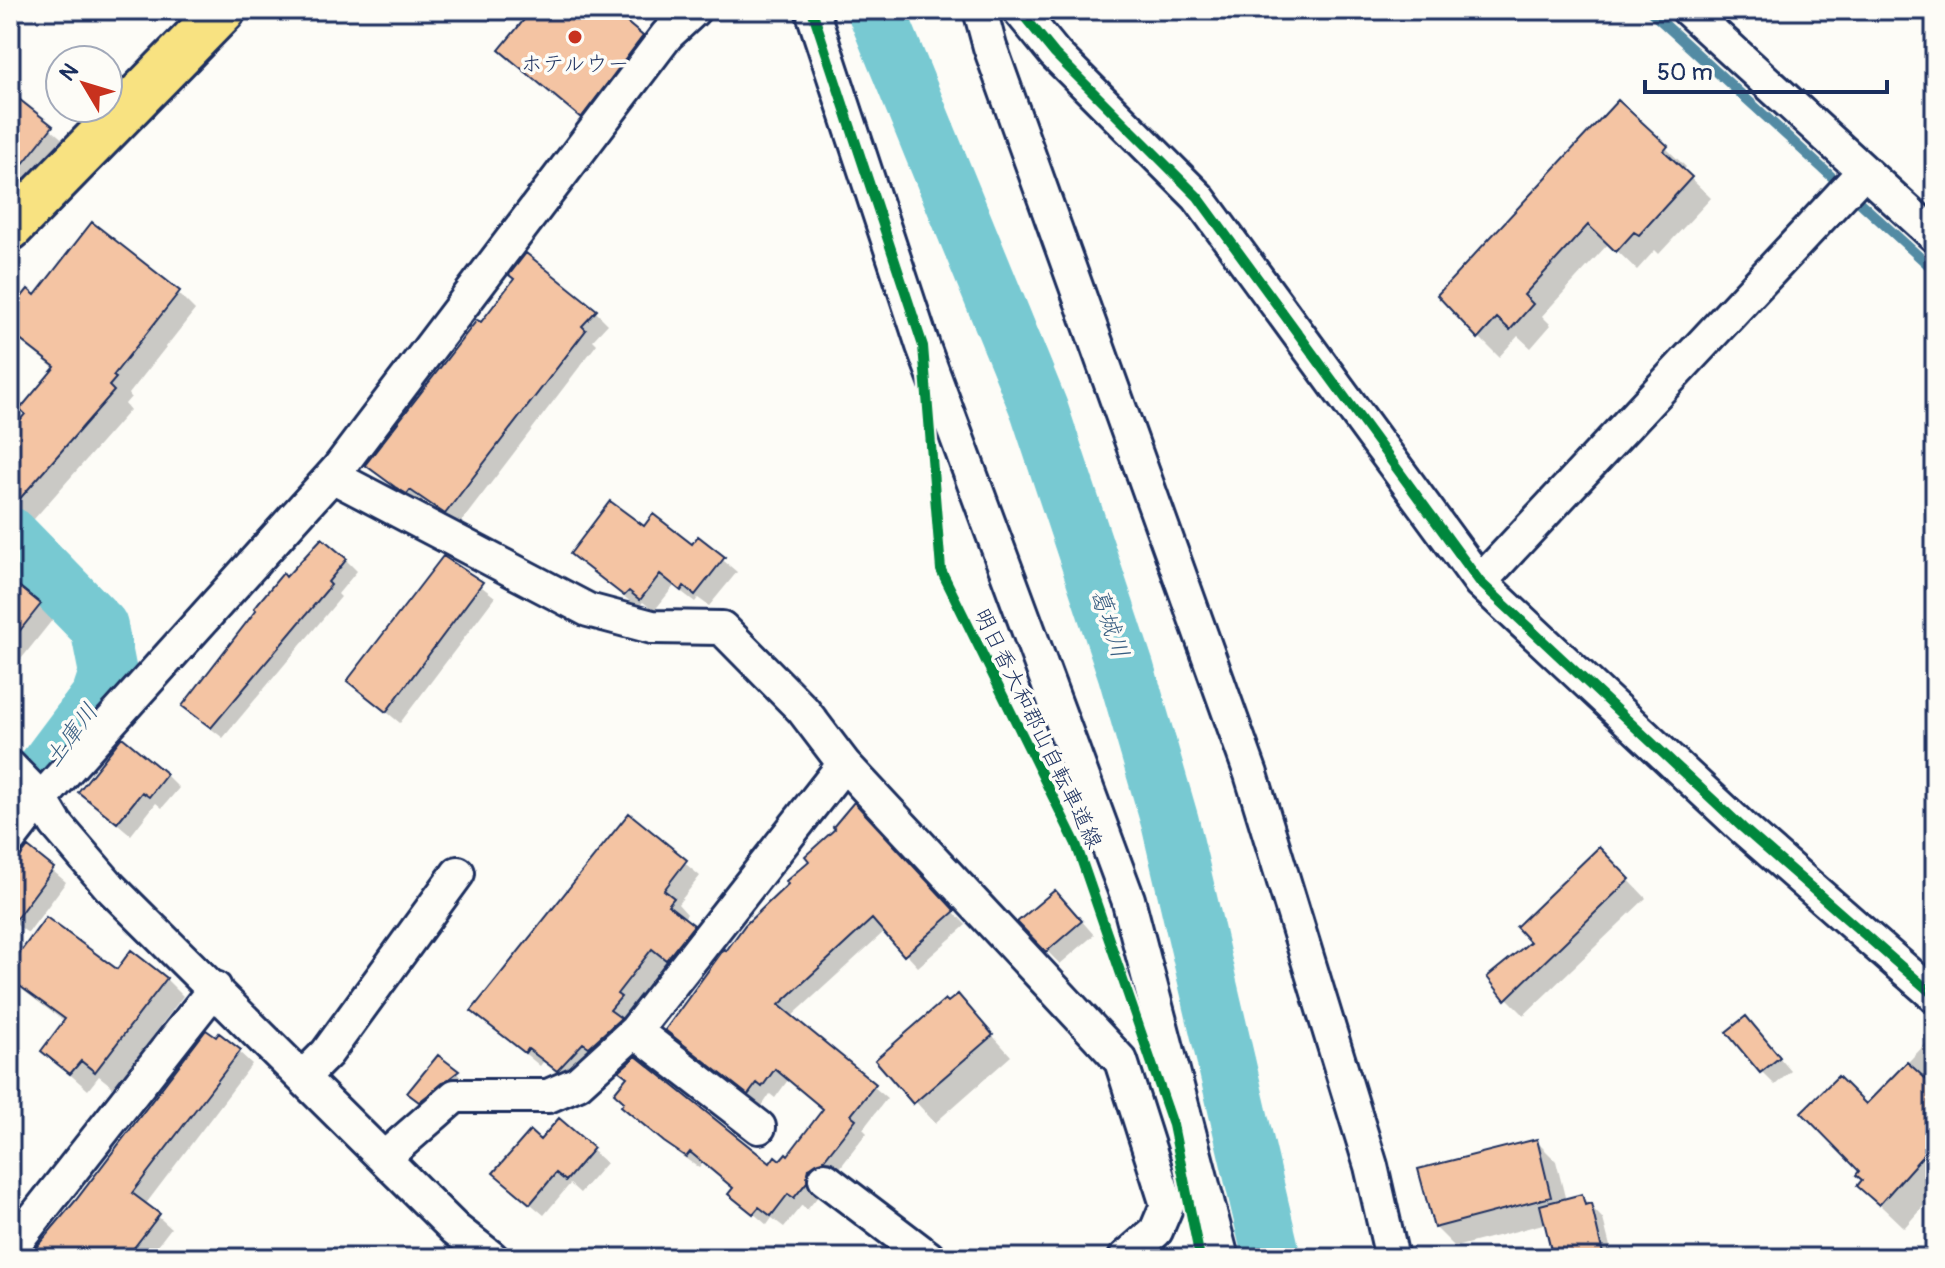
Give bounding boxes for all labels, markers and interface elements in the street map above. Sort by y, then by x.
marker: ホテルウー [566,28,584,46]
north arrow [44,44,124,124]
scale bar [1645,44,1887,94]
place label: ホテルウー [520,50,630,78]
text: N [53,58,85,87]
text: 50 m [1657,58,1713,87]
water label: 葛城川 [1084,584,1135,662]
street label: 明日香大和郡山自転車道線 [968,604,1109,853]
water label: 土庫川 [38,698,105,773]

